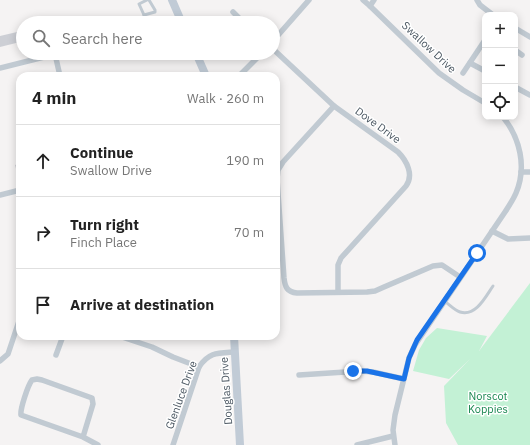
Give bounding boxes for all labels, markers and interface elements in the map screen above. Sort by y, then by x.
map controls [482,12,518,120]
button: + [482,12,518,48]
search box [16,16,280,60]
street label: Swallow Drive [399,18,459,76]
icon: search [30,27,52,49]
text: Search here [62,29,142,48]
button: − [482,48,518,84]
button: locate [482,84,518,120]
text: 4 min [32,87,76,109]
text: Walk · 260 m [187,90,264,107]
street label: Dove Drive [352,104,404,146]
text: Continue [70,143,134,162]
icon: ahead [32,150,54,172]
text: 190 m [226,152,264,169]
text: Swallow Drive [70,162,152,179]
text: Turn right [70,215,139,234]
icon: right [32,222,54,244]
text: 70 m [234,224,264,241]
text: Finch Place [70,234,137,251]
route start [468,244,486,262]
icon: arrive [32,294,54,316]
text: Arrive at destination [70,295,214,314]
street label: Douglas Drive [217,357,235,425]
street label: Glenluce Drive [162,359,200,431]
route end [344,362,362,380]
park label: Norscot Koppies [468,389,508,416]

